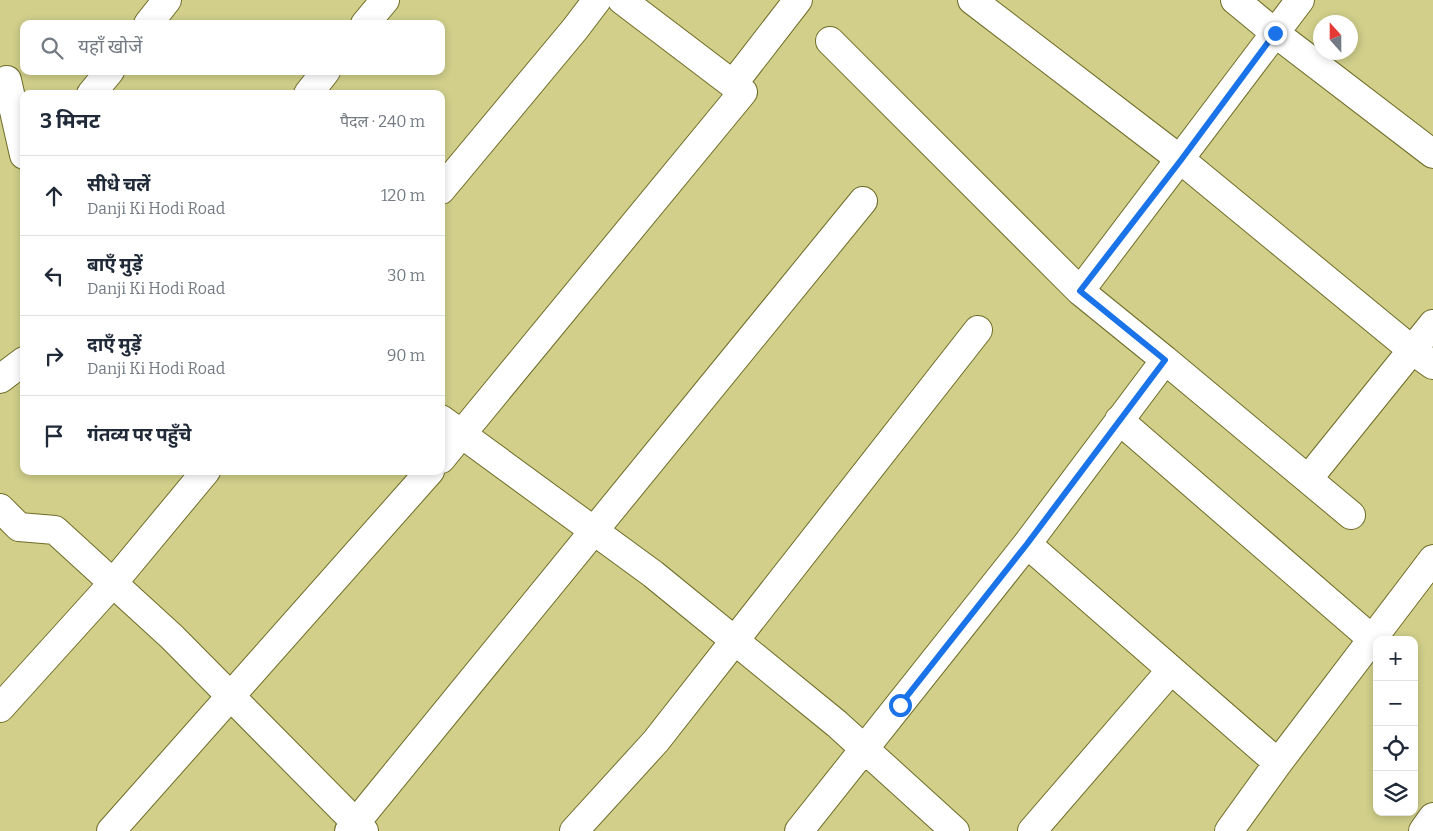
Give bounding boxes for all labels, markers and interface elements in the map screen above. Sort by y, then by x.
north arrow [1313,15,1358,60]
search box [20,20,445,75]
route end [1264,22,1287,45]
icon: search [38,34,66,62]
text: यहाँ खोजें [78,35,142,58]
text: 3 मिनट [40,108,100,134]
text: पैदल · 240 m [340,112,425,131]
text: सीधे चलें [87,173,150,196]
icon: ahead [40,182,68,210]
text: 120 m [381,186,425,205]
text: Danji Ki Hodi Road [87,199,225,218]
text: बाएँ मुड़ें [87,253,143,276]
icon: left [40,262,68,290]
text: 30 m [387,266,425,285]
text: Danji Ki Hodi Road [87,279,225,298]
text: दाएँ मुड़ें [87,333,141,356]
icon: right [40,342,68,370]
text: 90 m [387,346,425,365]
text: Danji Ki Hodi Road [87,359,225,378]
icon: arrive [40,422,68,450]
text: गंतव्य पर पहुँचे [87,423,192,446]
map controls [1373,636,1418,816]
button: + [1373,636,1418,681]
button: − [1373,681,1418,726]
route start [889,694,912,717]
button: locate [1373,726,1418,771]
button: layers [1373,771,1418,816]

